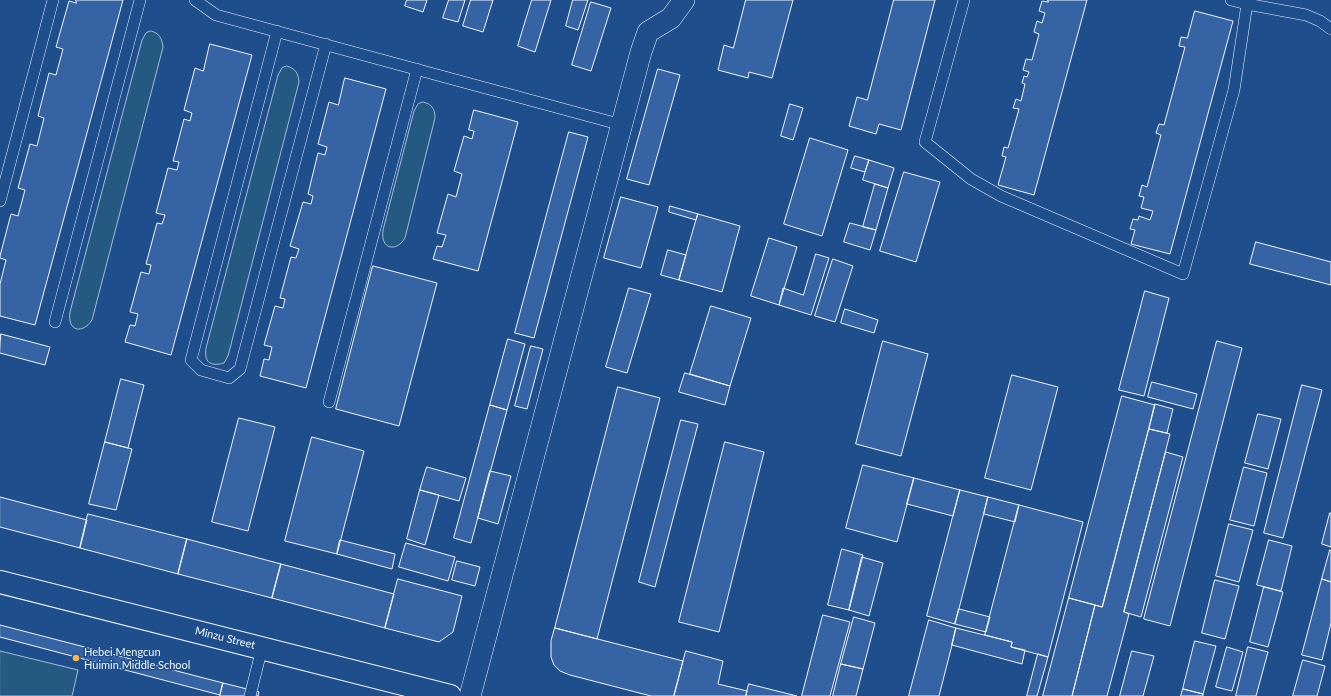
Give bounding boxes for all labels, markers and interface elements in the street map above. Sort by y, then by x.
street label: Minzu Street [193,624,257,652]
place label: Hebei Mengcun Huimin Middle School [84,645,190,671]
marker: Hebei Mengcun Huimin Middle School [71,653,81,663]

